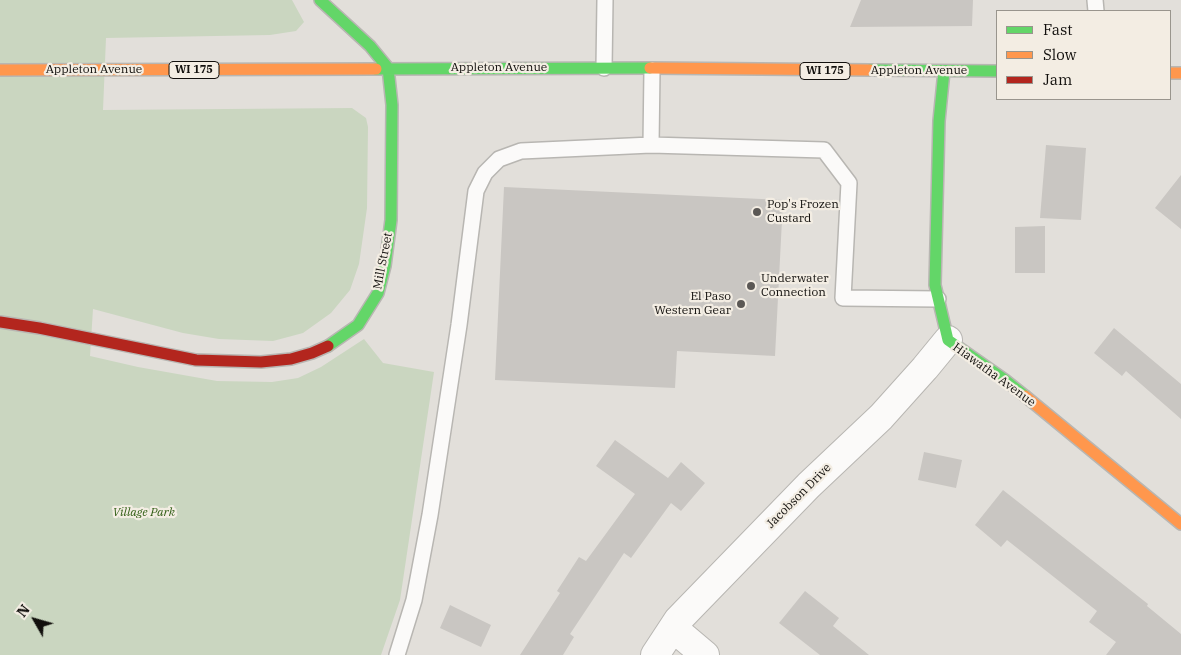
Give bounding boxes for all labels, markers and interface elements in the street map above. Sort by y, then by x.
legend [996,10,1171,100]
text: Fast [1043,20,1073,39]
text: Slow [1043,45,1076,64]
street label: Appleton Avenue [451,61,547,75]
road number: WI 175 [169,62,219,78]
road number: WI 175 [800,62,850,80]
street label: Appleton Avenue [46,63,142,77]
street label: Appleton Avenue [871,64,967,78]
text: Jam [1043,70,1072,89]
place label: Pop's Frozen Custard [767,198,839,226]
marker: Pop's Frozen Custard [751,206,763,218]
street label: Mill Street [370,231,396,291]
place label: Underwater Connection [761,272,829,300]
marker: Underwater Connection [745,280,757,292]
place label: El Paso Western Gear [654,290,731,318]
marker: El Paso Western Gear [735,298,747,310]
street label: Hiawatha Avenue [950,340,1038,410]
street label: Jacobson Drive [764,461,834,531]
park label: Village Park [113,506,175,520]
north arrow [10,595,60,645]
text: N [13,601,34,621]

